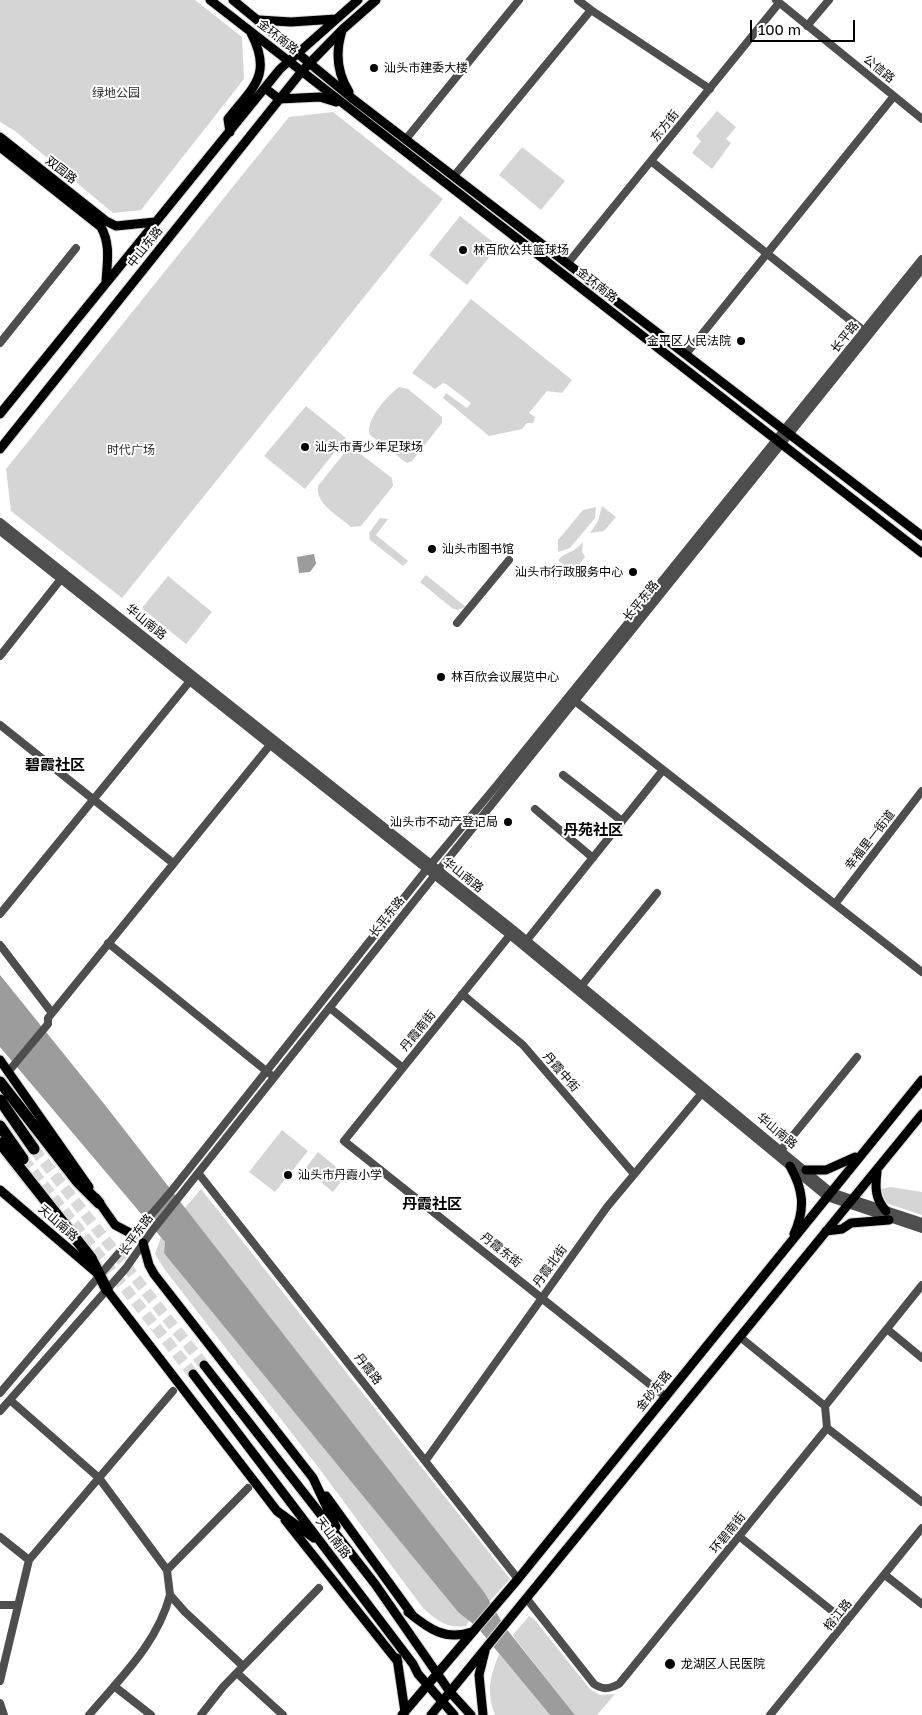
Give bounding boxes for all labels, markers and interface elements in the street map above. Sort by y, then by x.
scale bar [752,10,857,42]
street label: 金环南路 [255,17,301,57]
text: 100 m [758,20,801,38]
street label: 公信路 [860,52,898,86]
place label: 汕头市建委大楼 [384,61,468,75]
marker: 汕头市建委大楼 [368,62,380,74]
park label: 绿地公园 [92,86,140,100]
street label: 东方街 [648,107,682,145]
street label: 双园路 [42,153,80,187]
street label: 中山东路 [125,224,165,270]
place label: 林百欣公共篮球场 [473,243,569,257]
marker: 林百欣公共篮球场 [457,244,469,256]
street label: 金环南路 [574,265,620,305]
street label: 长平路 [828,318,862,356]
place label: 金平区人民法院 [647,334,731,348]
marker: 金平区人民法院 [735,335,747,347]
place label: 汕头市青少年足球场 [315,440,423,454]
marker: 汕头市青少年足球场 [299,441,311,453]
park label: 时代广场 [107,443,155,457]
place label: 汕头市图书馆 [442,542,514,556]
marker: 汕头市图书馆 [426,543,438,555]
place label: 汕头市行政服务中心 [515,565,623,579]
marker: 汕头市行政服务中心 [627,566,639,578]
street label: 长平东路 [620,578,662,624]
street label: 华山南路 [123,601,169,643]
place label: 林百欣会议展览中心 [451,670,559,684]
marker: 林百欣会议展览中心 [435,671,447,683]
district label: 碧霞社区 [25,756,85,774]
street label: 幸福里一街道 [842,807,898,873]
place label: 汕头市不动产登记局 [390,815,498,829]
marker: 汕头市不动产登记局 [502,816,514,828]
district label: 丹苑社区 [563,821,623,839]
street label: 华山南路 [440,855,486,895]
street label: 长平东路 [367,894,407,940]
street label: 丹霞南街 [397,1008,439,1054]
street label: 丹霞中街 [540,1049,582,1095]
street label: 华山南路 [754,1110,800,1152]
place label: 汕头市丹霞小学 [298,1168,382,1182]
marker: 汕头市丹霞小学 [282,1169,294,1181]
district label: 丹霞社区 [402,1195,462,1213]
street label: 天山南路 [35,1202,81,1244]
street label: 长平东路 [116,1211,156,1259]
street label: 丹霞东街 [478,1230,524,1270]
street label: 丹霞北街 [530,1242,570,1290]
street label: 丹霞路 [351,1350,385,1388]
street label: 金砂东路 [633,1368,675,1414]
street label: 环碧南街 [707,1510,749,1556]
street label: 天山南路 [313,1514,353,1562]
street label: 榕江路 [821,1596,855,1634]
marker: 龙湖区人民医院 [663,1657,677,1671]
place label: 龙湖区人民医院 [681,1657,765,1671]

